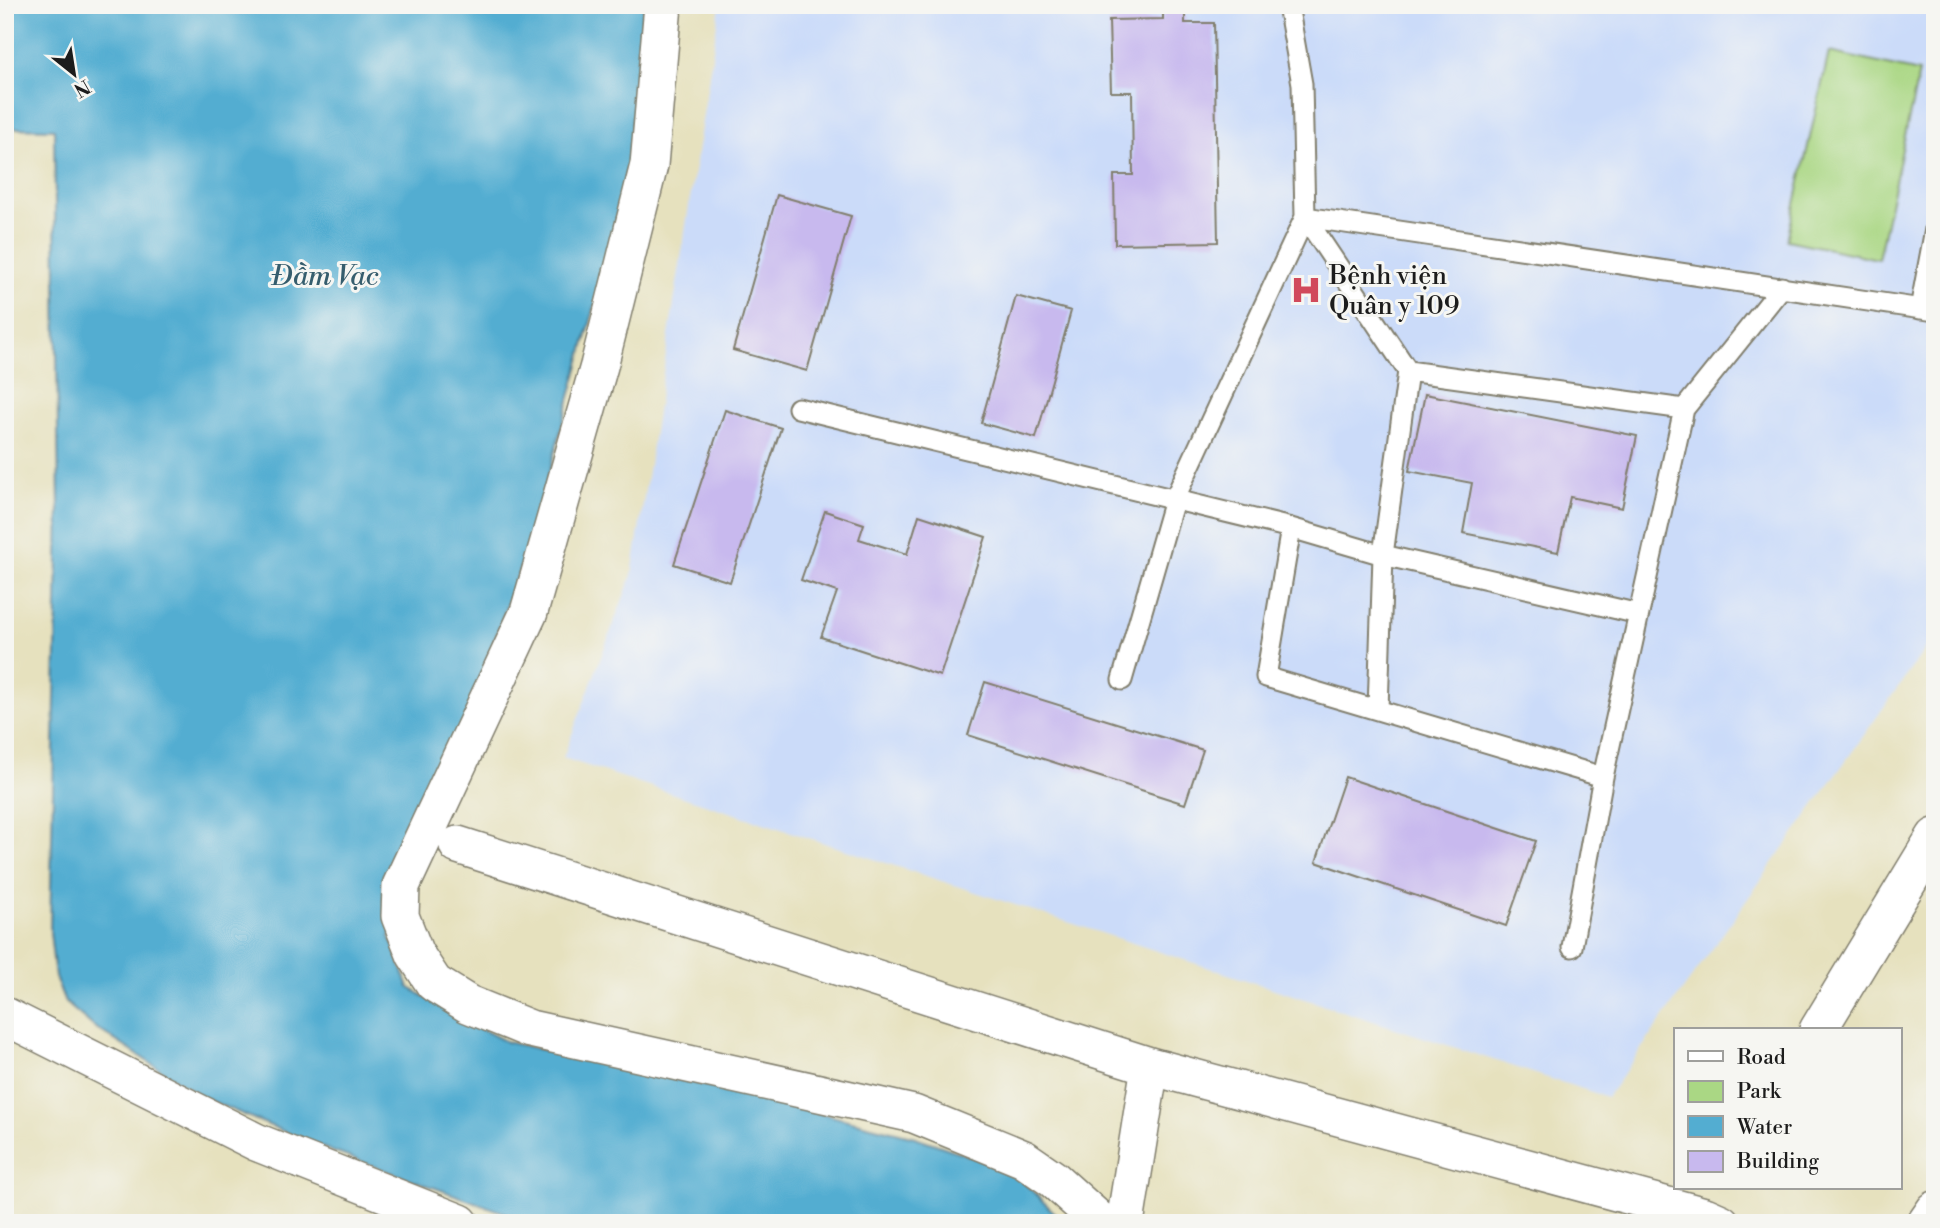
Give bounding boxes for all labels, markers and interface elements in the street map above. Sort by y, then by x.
north arrow [38,38,108,108]
text: N [69,74,95,102]
water label: Đầm Vạc [270,259,379,294]
place label: Bệnh viện Quân y 109 [1328,260,1460,322]
hospital icon: Bệnh viện Quân y 109 [1289,273,1323,307]
legend [1674,1028,1902,1190]
text: Road [1737,1045,1786,1071]
text: Park [1737,1079,1782,1105]
text: Water [1736,1115,1792,1141]
text: Building [1736,1149,1819,1175]

